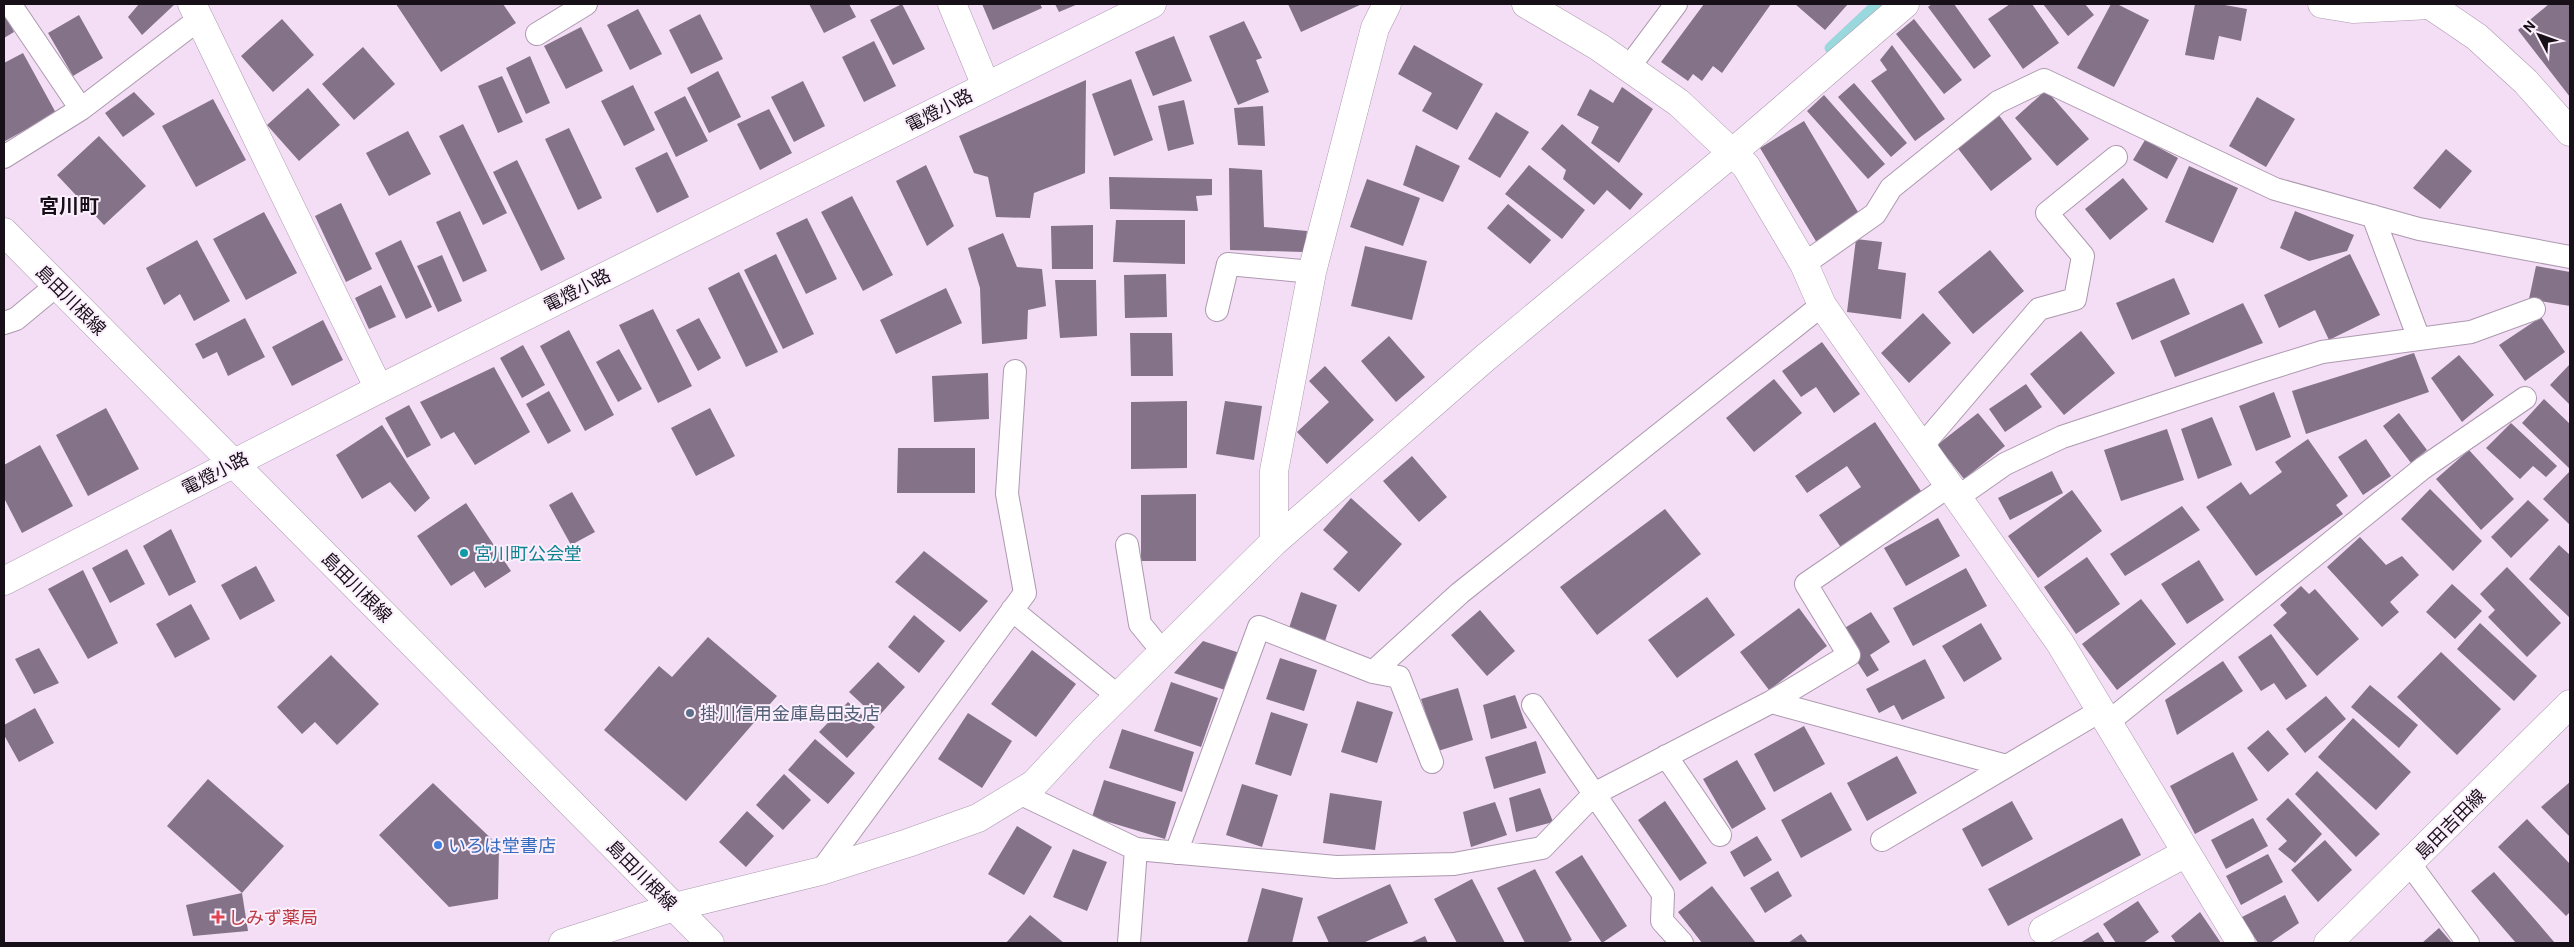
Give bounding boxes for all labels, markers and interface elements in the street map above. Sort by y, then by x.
north arrow [2514,10,2564,60]
text: N [2520,17,2538,35]
street label: 電燈小路 [902,84,976,136]
district label: 宮川町 [39,194,99,218]
street label: 島田川根線 [32,261,110,339]
street label: 電燈小路 [540,264,614,316]
street label: 電燈小路 [178,447,252,499]
place label: 宮川町公会堂 [474,543,582,564]
marker: 宮川町公会堂 [458,547,470,559]
street label: 島田川根線 [318,548,396,626]
place label: 掛川信用金庫島田支店 [700,703,880,724]
marker: 掛川信用金庫島田支店 [684,707,696,719]
street label: 島田吉田線 [2411,785,2489,863]
place label: いろは堂書店 [448,835,556,856]
street label: 島田川根線 [603,836,681,914]
marker: いろは堂書店 [432,839,444,851]
place label: しみず薬局 [228,907,318,928]
marker: しみず薬局 [212,911,224,923]

